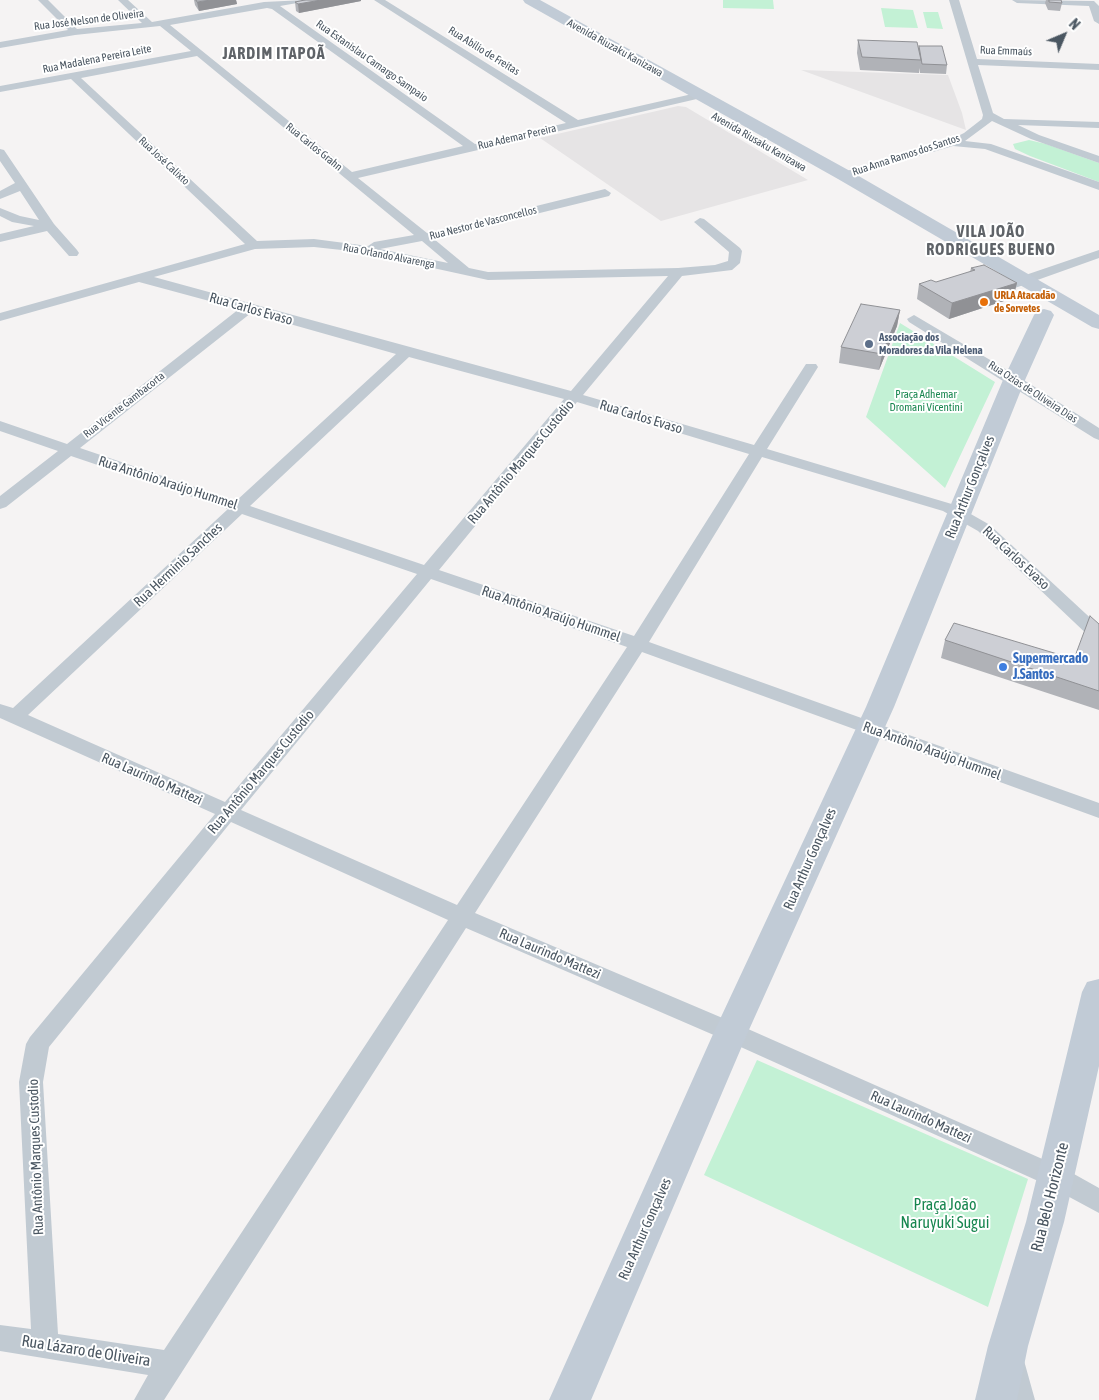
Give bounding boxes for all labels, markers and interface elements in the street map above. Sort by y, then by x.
street label: Rua José Nelson de Oliveira [33,7,145,33]
north arrow [1039,10,1089,60]
street label: Avenida Riuzaku Kanizawa [565,16,665,80]
text: N [1066,16,1083,33]
street label: Rua Estanislau Camargo Sampaio [313,17,431,105]
street label: Rua Abílio de Freitas [446,24,522,78]
street label: Rua Madalena Pereira Leite [41,42,153,76]
street label: Rua Emmaús [980,43,1032,59]
district label: JARDIM ITAPOÃ [221,44,327,64]
street label: Avenida Riusaku Kanizawa [709,109,809,175]
street label: Rua Carlos Grahn [283,120,345,174]
street label: Rua Ademar Pereira [477,122,557,152]
street label: Rua Anna Ramos dos Santos [851,131,961,179]
street label: Rua José Calixto [136,134,192,188]
street label: Rua Nestor de Vasconcellos [428,203,538,243]
district label: VILA JOÃO RODRIGUES BUENO [924,222,1058,260]
street label: Rua Orlando Alvarenga [342,241,436,271]
street label: Rua Carlos Evaso [207,289,295,329]
place label: URLA Atacadão de Sorvetes [994,289,1056,315]
marker: URLA Atacadão de Sorvetes [978,296,990,308]
place label: Associação dos Moradores da Vila Helena [879,331,983,357]
marker: Associação dos Moradores da Vila Helena [863,338,875,350]
street label: Rua Ozias de Oliveira Dias [986,358,1080,426]
street label: Rua Vicente Gambacorta [81,369,167,441]
park label: Praça Adhemar Dromani Vicentini [890,388,962,414]
street label: Rua Carlos Evaso [598,396,684,438]
street label: Rua Antônio Marques Custodio [464,397,578,527]
street label: Rua Arthur Gonçalves [942,433,998,541]
street label: Rua Antônio Araújo Hummel [96,453,240,513]
street label: Rua Herminio Sanches [130,520,226,610]
street label: Rua Carlos Evaso [979,523,1053,593]
street label: Rua Antônio Araújo Hummel [479,582,623,646]
place label: Supermercado J.Santos [1013,651,1088,684]
marker: Supermercado J.Santos [997,661,1009,673]
street label: Rua Antônio Marques Custodio [204,707,318,837]
street label: Rua Antônio Araújo Hummel [861,718,1003,784]
street label: Rua Laurindo Mattezi [99,749,205,809]
street label: Rua Arthur Gonçalves [780,805,840,913]
street label: Rua Laurindo Mattezi [497,925,603,983]
street label: Rua Antônio Marques Custodio [25,1079,47,1235]
street label: Rua Laurindo Mattezi [868,1087,974,1147]
street label: Rua Belo Horizonte [1027,1140,1073,1254]
street label: Rua Arthur Gonçalves [615,1175,675,1283]
park label: Praça João Naruyuki Sugui [901,1195,989,1233]
street label: Rua Lázaro de Oliveira [20,1331,152,1371]

